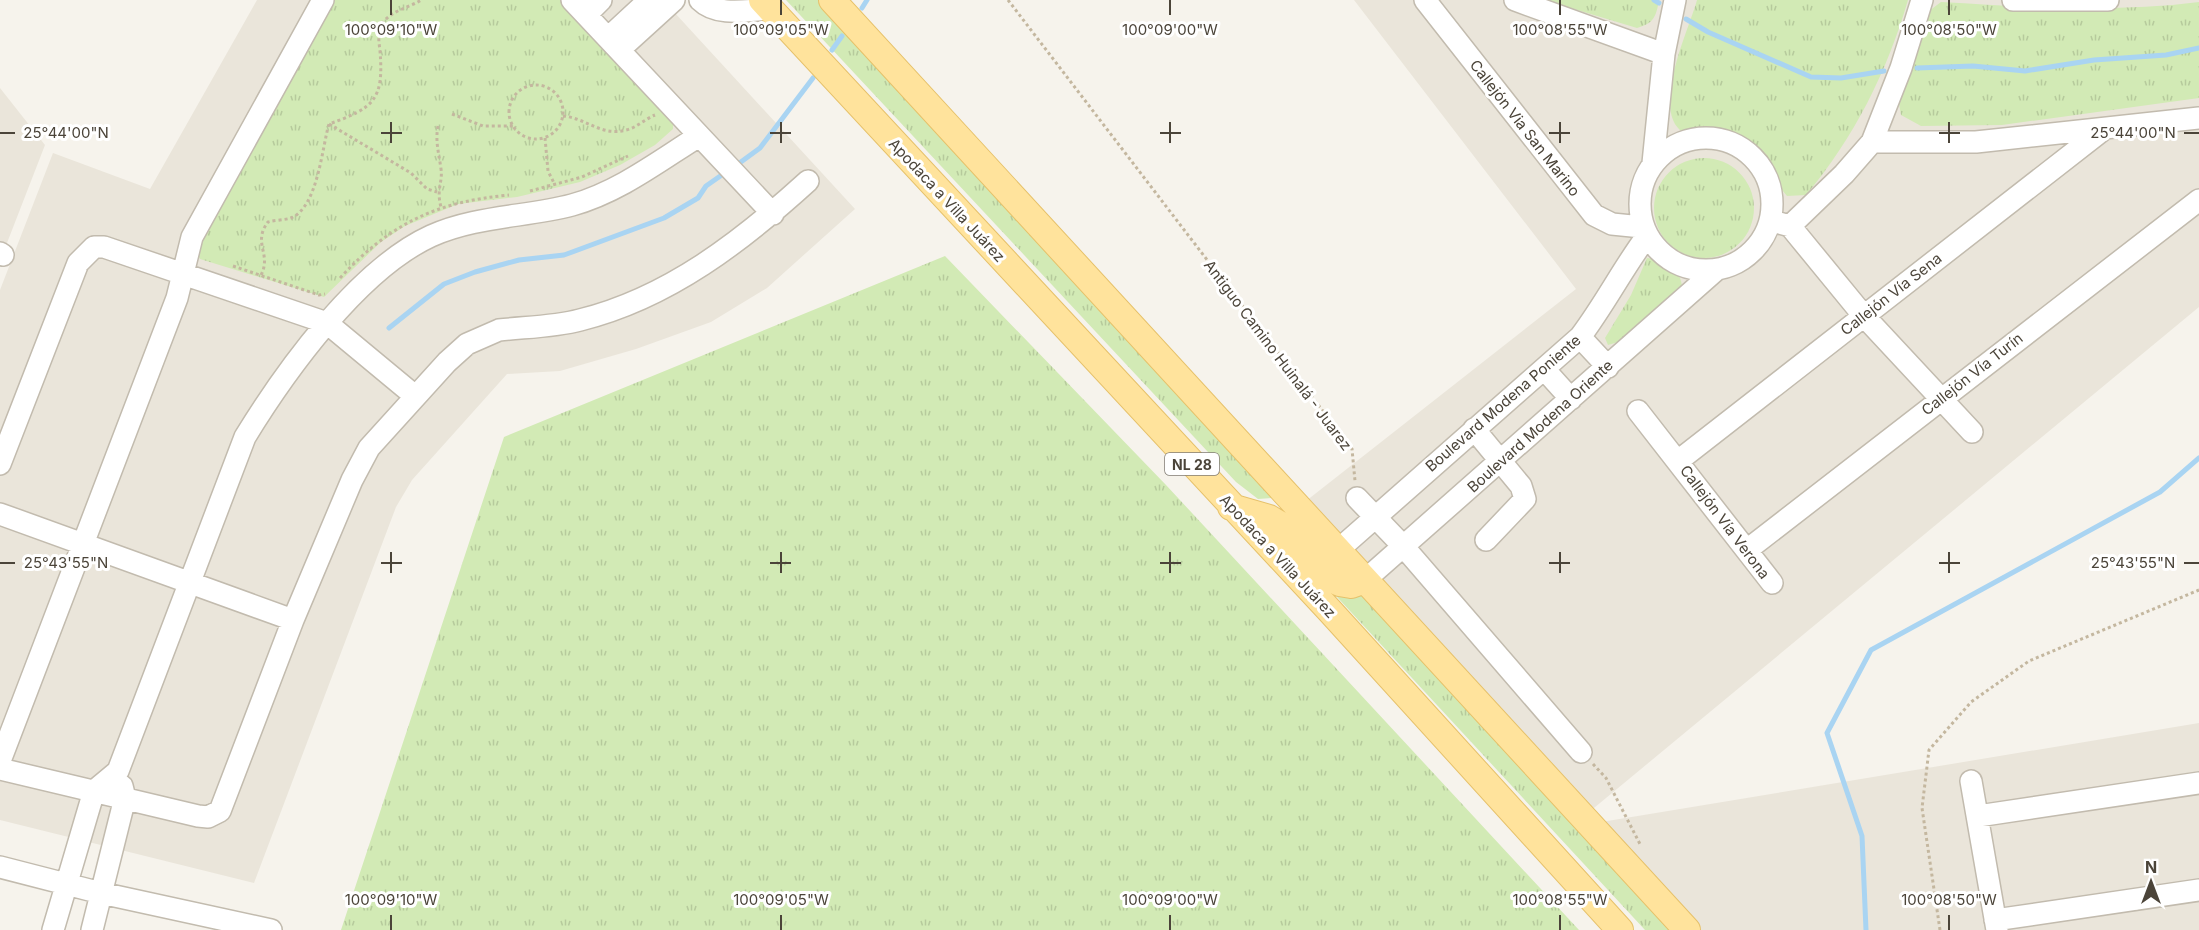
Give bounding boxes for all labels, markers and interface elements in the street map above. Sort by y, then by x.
text: 100°09'10"W [345,20,437,39]
text: 100°09'05"W [733,20,829,39]
text: 100°09'00"W [1122,20,1218,39]
text: 100°08'55"W [1512,20,1608,39]
text: 100°08'50"W [1901,20,1997,39]
street label: Callejón Via San Marino [1466,56,1584,200]
text: 25°44'00"N [23,123,109,142]
text: 25°44'00"N [2090,123,2176,142]
street label: Apodaca a Villa Juárez [885,134,1009,266]
street label: Callejón Vía Sena [1837,249,1945,339]
street label: Antiguo Camino Huinalá - Juarez [1200,256,1356,454]
street label: Callejón Vía Turín [1917,328,2027,420]
street label: Boulevard Modena Poniente [1422,330,1584,476]
street label: Boulevard Modena Oriente [1463,356,1617,496]
road number: NL 28 [1165,453,1219,475]
street label: Callejón Vía Verona [1676,461,1774,583]
street label: Apodaca a Villa Juárez [1216,490,1340,622]
text: 25°43'55"N [24,553,108,572]
text: 25°43'55"N [2091,553,2175,572]
north arrow [2121,852,2181,912]
text: N [2145,857,2157,877]
text: 100°09'10"W [345,890,437,909]
text: 100°09'05"W [733,890,829,909]
text: 100°09'00"W [1122,890,1218,909]
text: 100°08'55"W [1512,890,1608,909]
text: 100°08'50"W [1901,890,1997,909]

